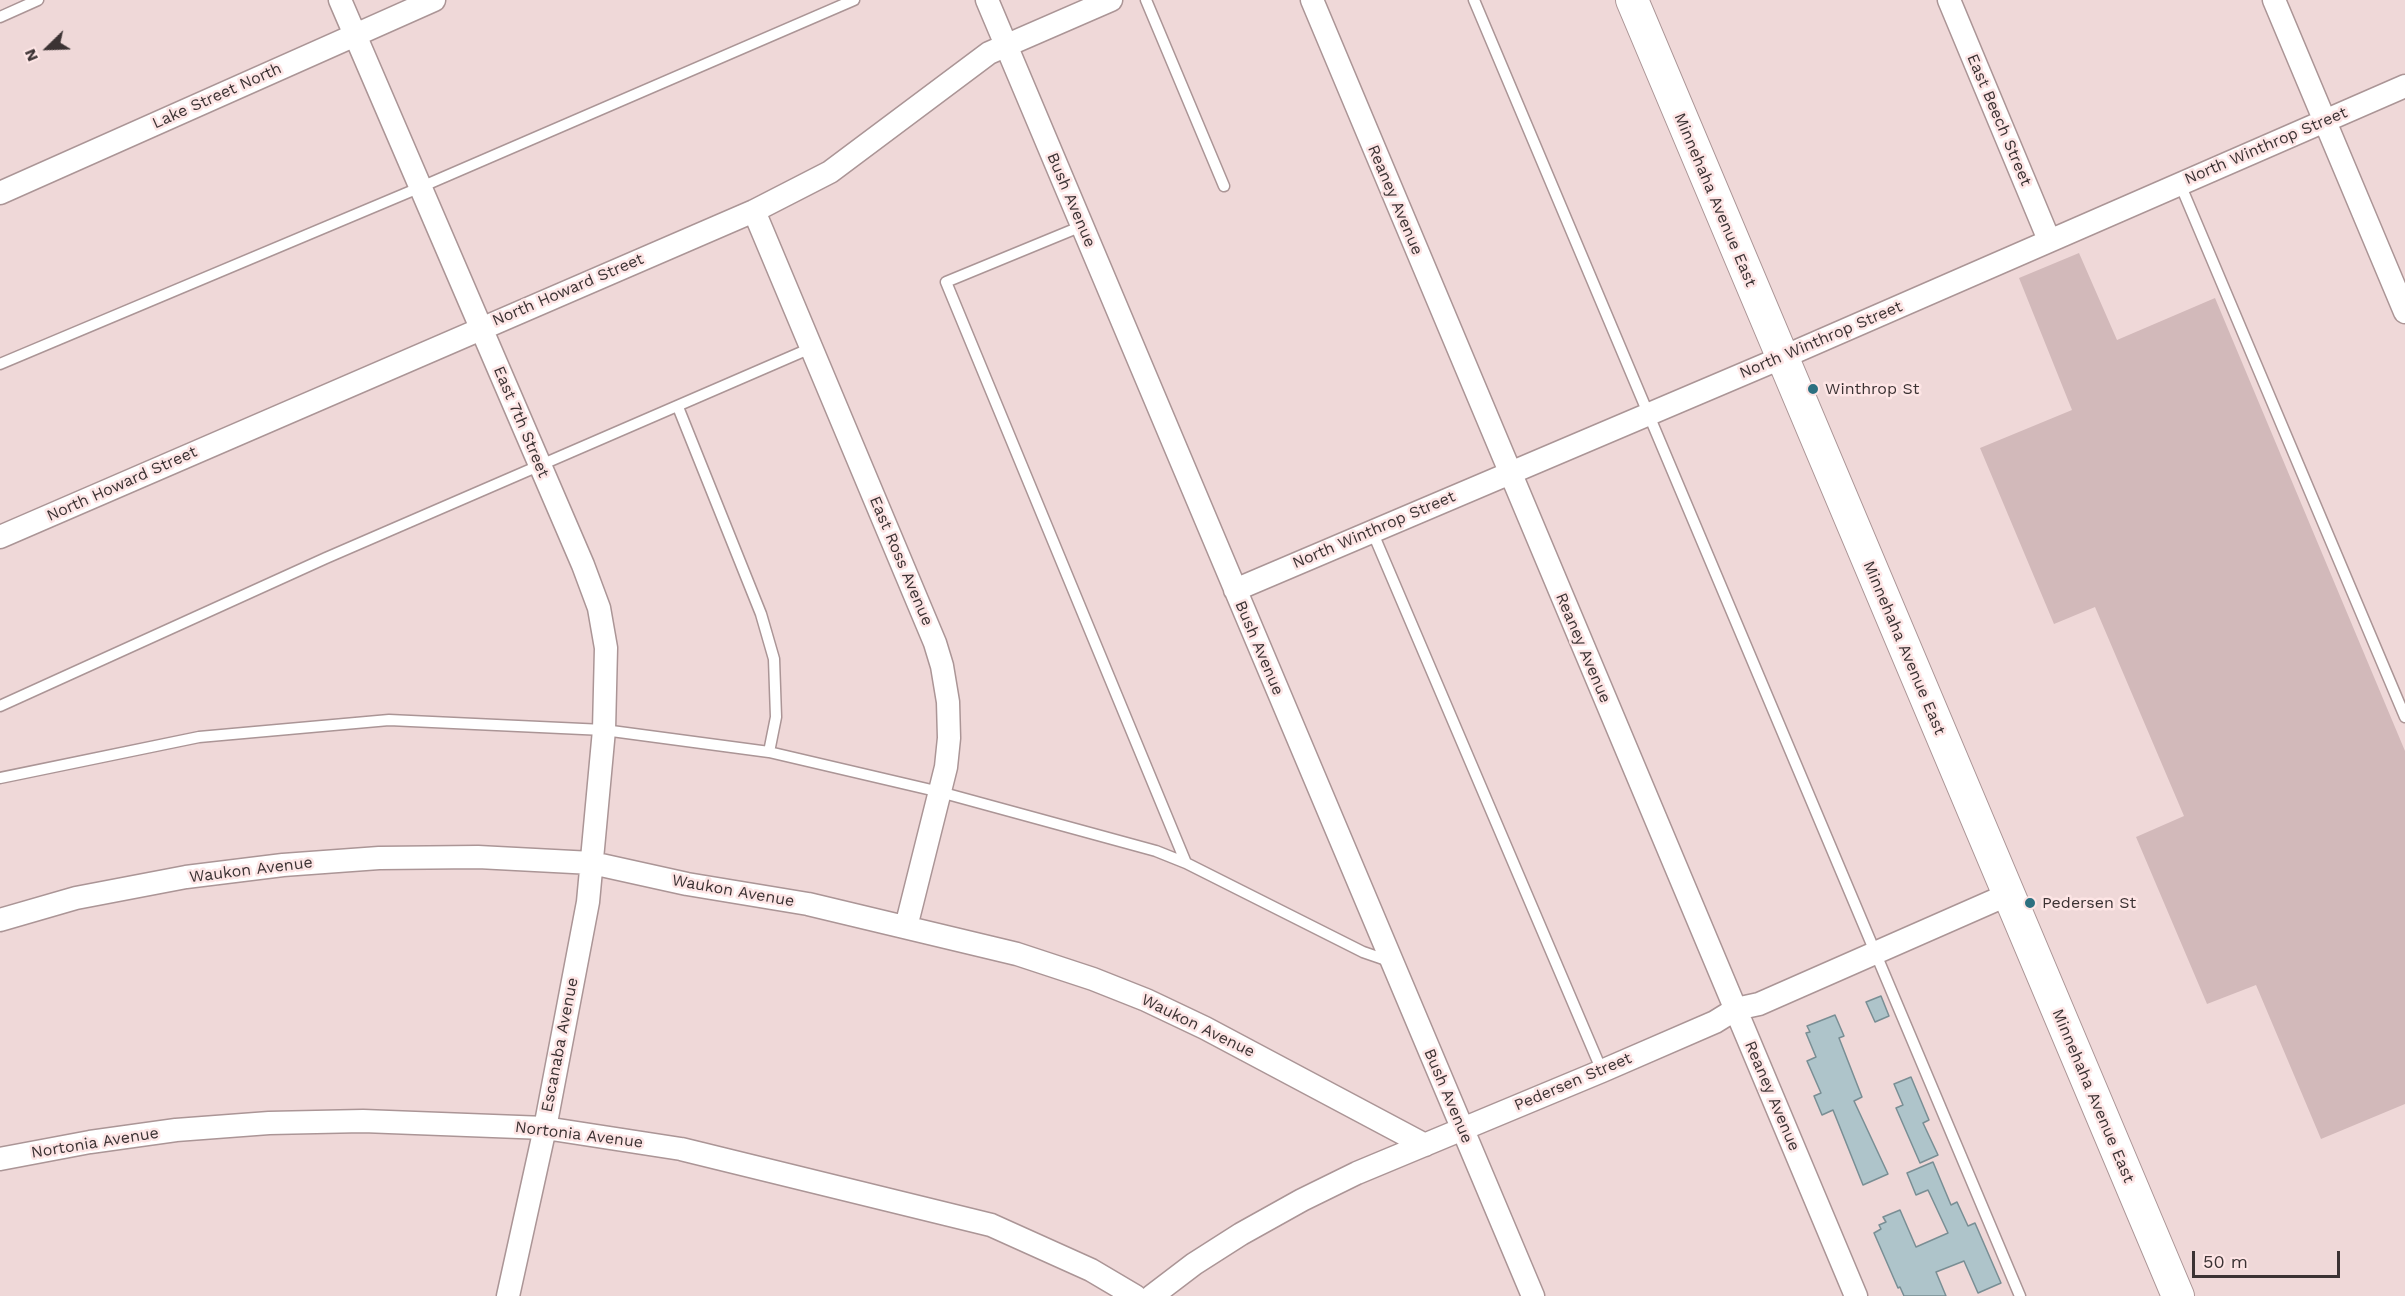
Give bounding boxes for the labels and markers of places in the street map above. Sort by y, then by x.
place label: Winthrop St [1825,379,1919,399]
marker: Winthrop St [1806,382,1820,396]
place label: Pedersen St [2042,893,2136,913]
marker: Pedersen St [2023,896,2037,910]

